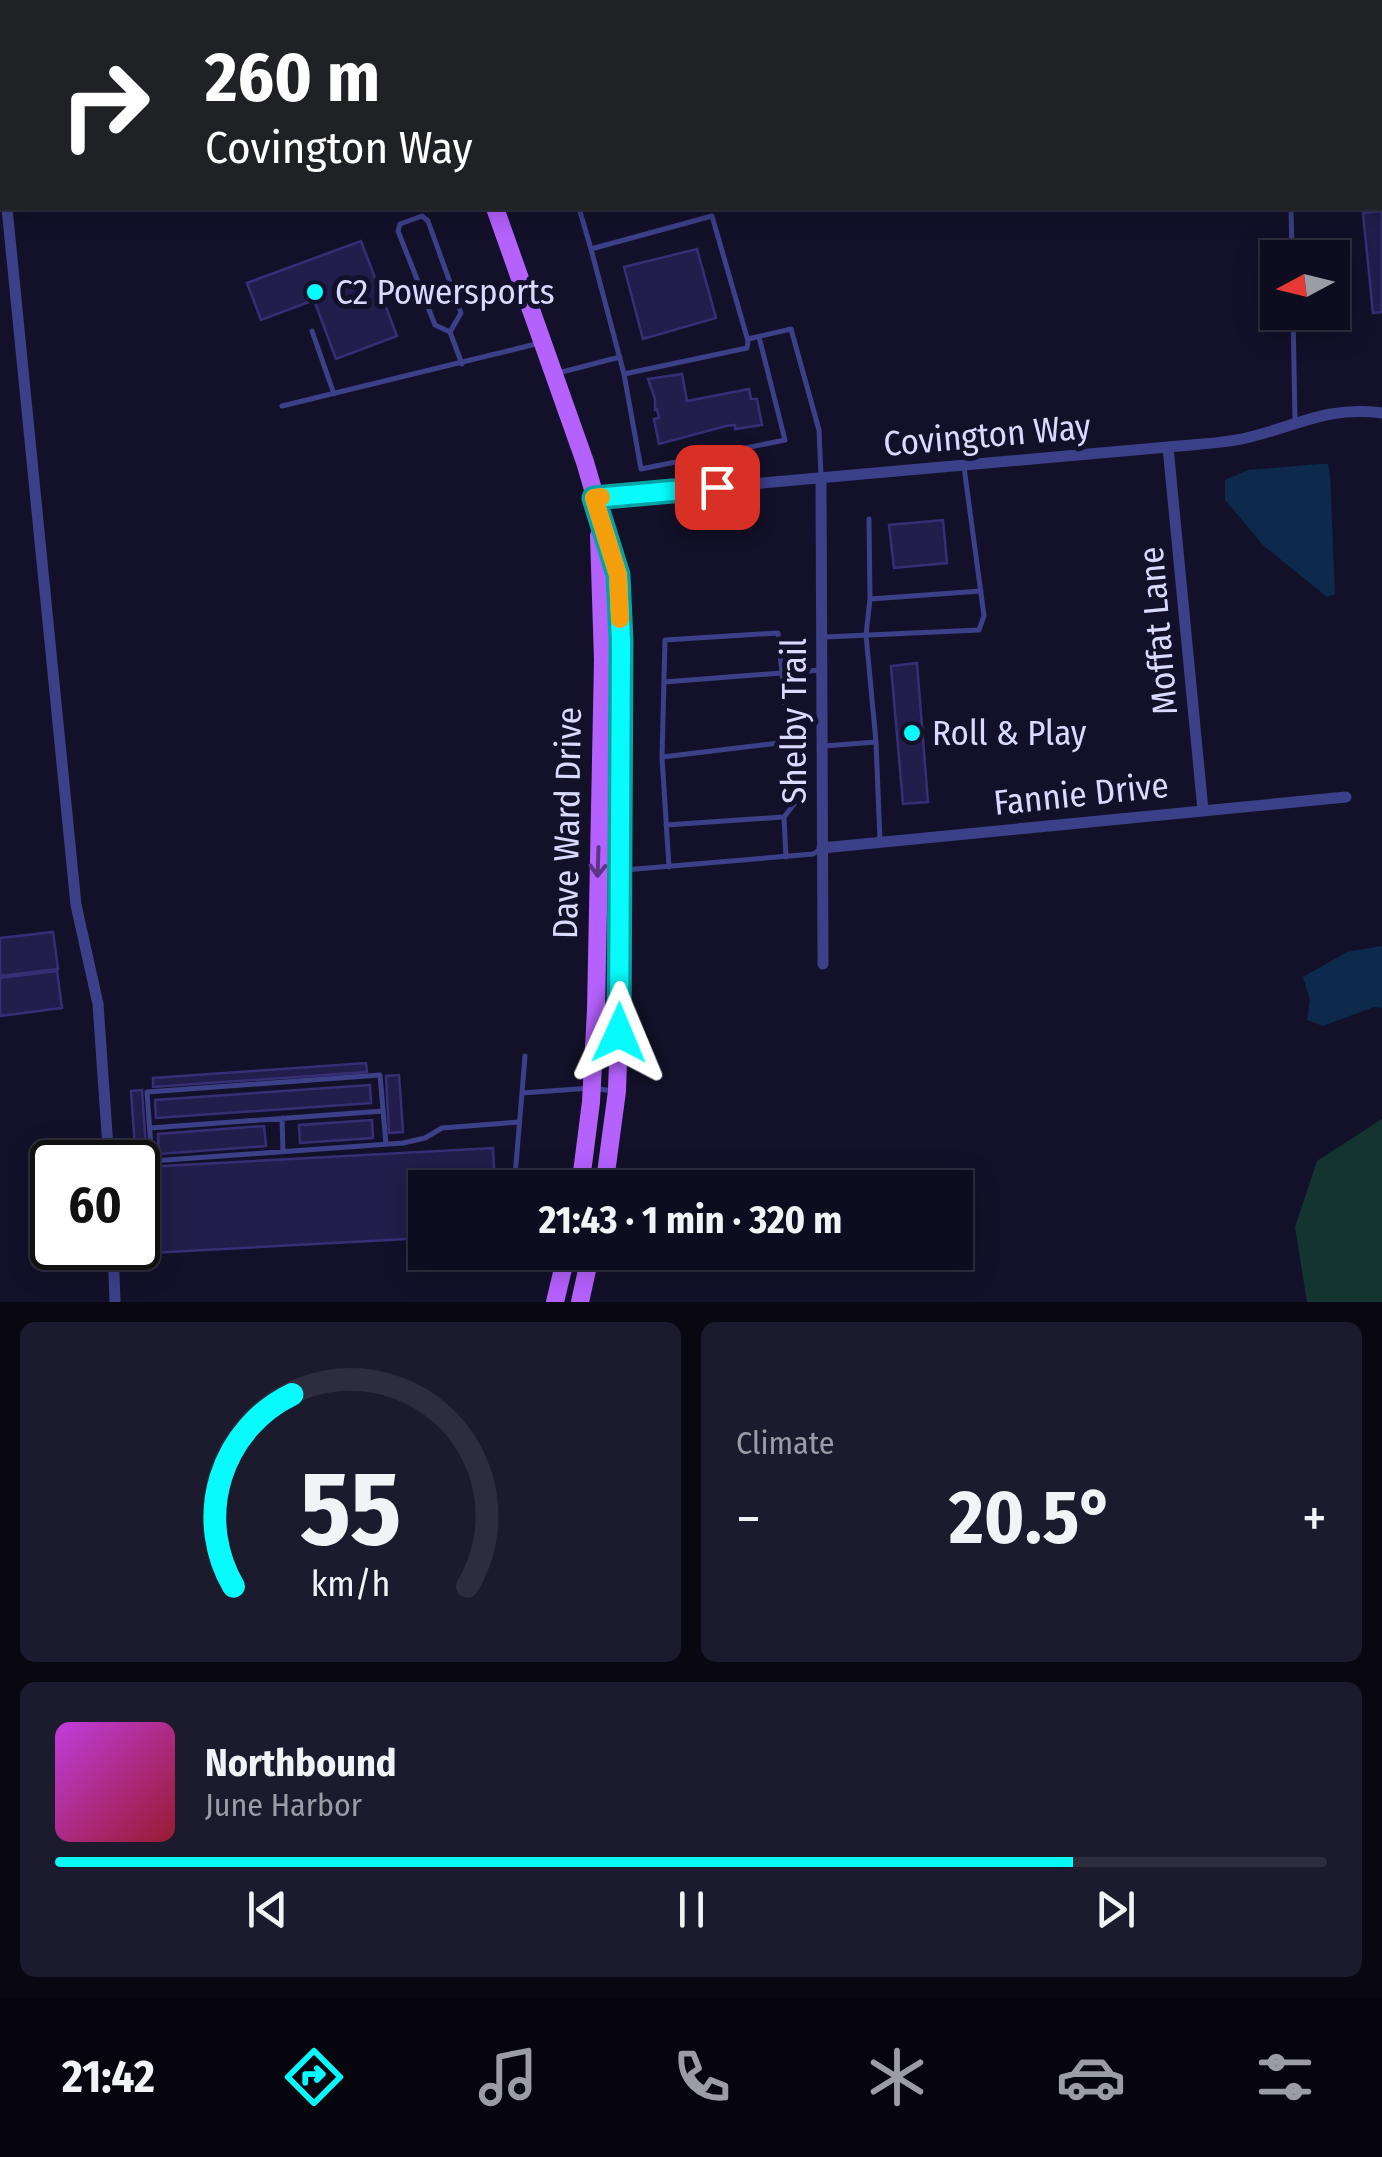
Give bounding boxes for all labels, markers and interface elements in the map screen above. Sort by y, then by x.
text: 260 m [205,36,380,120]
icon: right [40,40,170,170]
text: Covington Way [205,121,472,175]
north arrow [1260,240,1350,330]
map controls [1260,240,1350,330]
place label: C2 Powersports [335,271,555,313]
marker: C2 Powersports [304,281,326,303]
street label: Covington Way [882,405,1093,465]
pin [675,445,760,530]
icon: arrive [690,460,745,515]
street label: Moffat Lane [1130,545,1186,717]
street label: Shelby Trail [773,638,815,804]
street label: Dave Ward Drive [544,707,590,939]
place label: Roll & Play [932,712,1087,754]
marker: Roll & Play [901,722,923,744]
street label: Fannie Drive [991,764,1171,824]
one-way arrow [588,846,607,878]
position arrow [567,981,671,1085]
speed limit sign: 60 [30,1140,160,1270]
text: 21:43 · 1 min · 320 m [539,1197,842,1243]
text: Climate [736,1424,835,1462]
text: 55 [300,1447,401,1572]
text: 20.5° [949,1473,1114,1563]
text: − [736,1486,761,1552]
text: + [1302,1486,1327,1552]
text: km/h [311,1563,390,1605]
text: Northbound [205,1740,397,1786]
text: June Harbor [205,1786,362,1824]
icon: previous [240,1882,295,1937]
icon: pause [664,1882,719,1937]
icon: next [1088,1882,1143,1937]
icon: directions [279,2042,349,2112]
icon: music [473,2042,543,2112]
icon: phone [667,2042,737,2112]
icon: climate [862,2042,932,2112]
icon: car [1056,2042,1126,2112]
icon: filters [1250,2042,1320,2112]
text: 21:42 [62,2050,155,2104]

